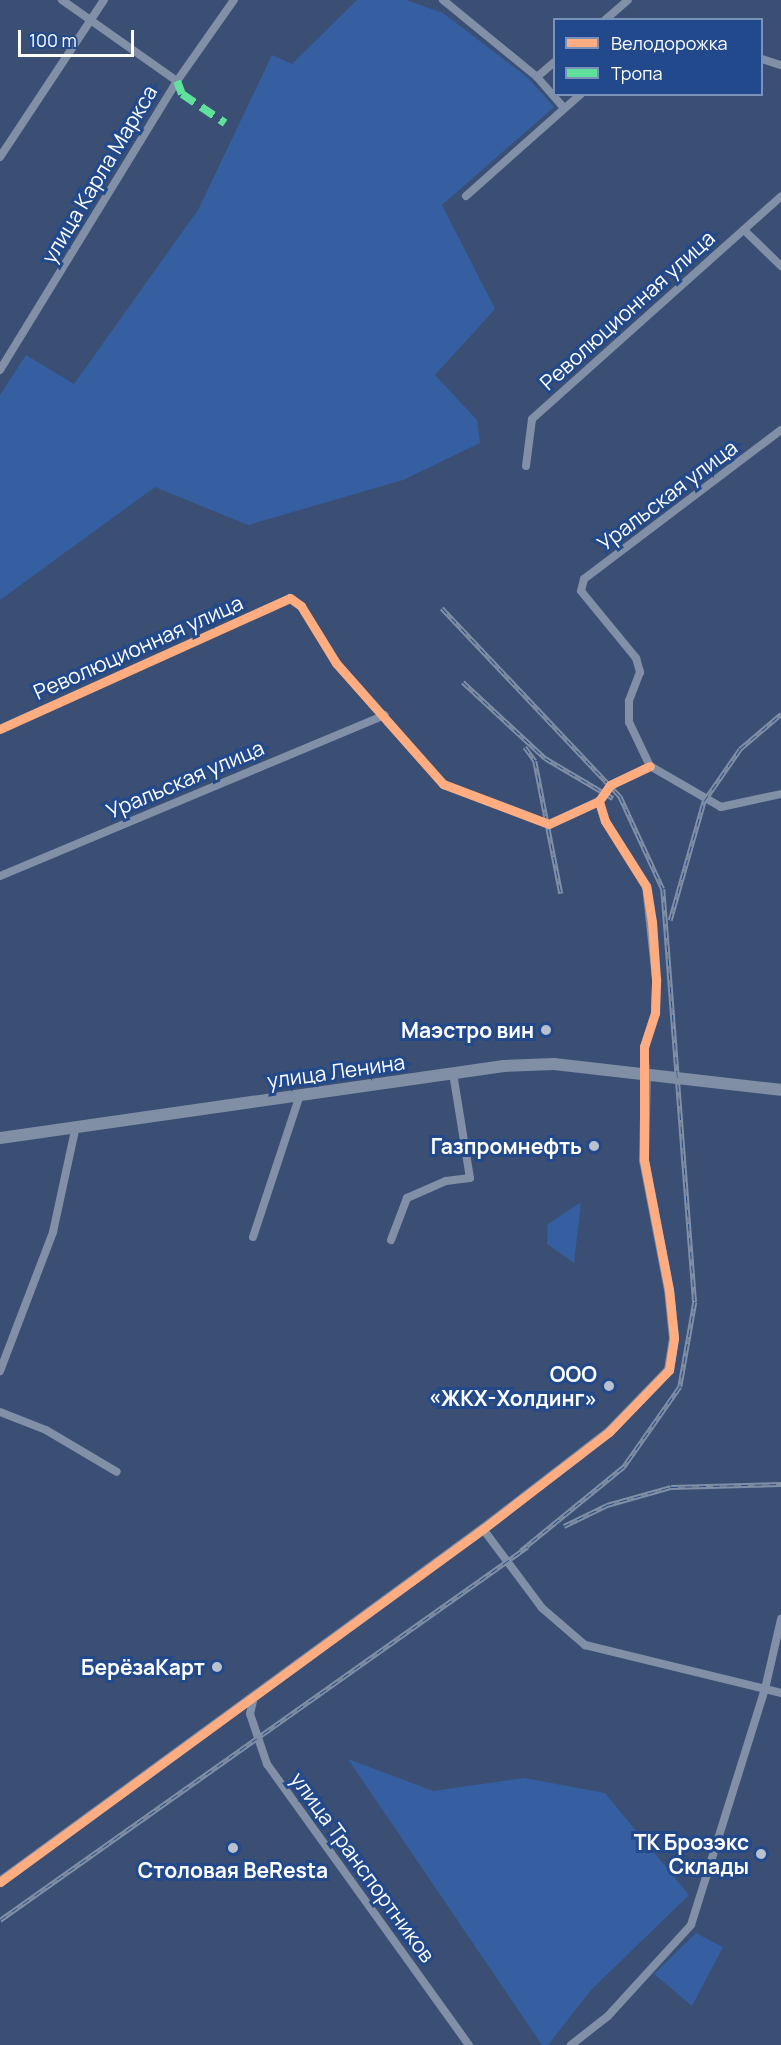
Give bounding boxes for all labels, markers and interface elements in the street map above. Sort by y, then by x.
scale bar [21,18,136,56]
legend [553,18,763,96]
text: 100 m [29,28,77,52]
text: Велодорожка [611,31,728,55]
text: Тропа [611,61,662,85]
street label: улица Карла Маркса [36,80,162,268]
street label: Революционная улица [534,225,720,395]
street label: Уральская улица [592,434,742,556]
street label: Революционная улица [30,589,246,705]
street label: Уральская улица [103,734,267,824]
place label: Маэстро вин [401,1017,534,1043]
marker: Маэстро вин [539,1023,553,1037]
street label: улица Ленина [265,1049,407,1093]
place label: Газпромнефть [431,1133,582,1159]
marker: Газпромнефть [587,1139,601,1153]
place label: ООО «ЖКХ-Холдинг» [429,1361,597,1411]
marker: ООО «ЖКХ-Холдинг» [602,1379,616,1393]
place label: БерёзаКарт [81,1654,205,1680]
marker: БерёзаКарт [210,1660,224,1674]
street label: улица Транспортников [286,1767,440,1967]
place label: ТК Брозэкс Склады [633,1829,749,1879]
marker: Столовая BeResta [226,1841,240,1855]
marker: ТК Брозэкс Склады [754,1847,768,1861]
place label: Столовая BeResta [138,1857,328,1883]

